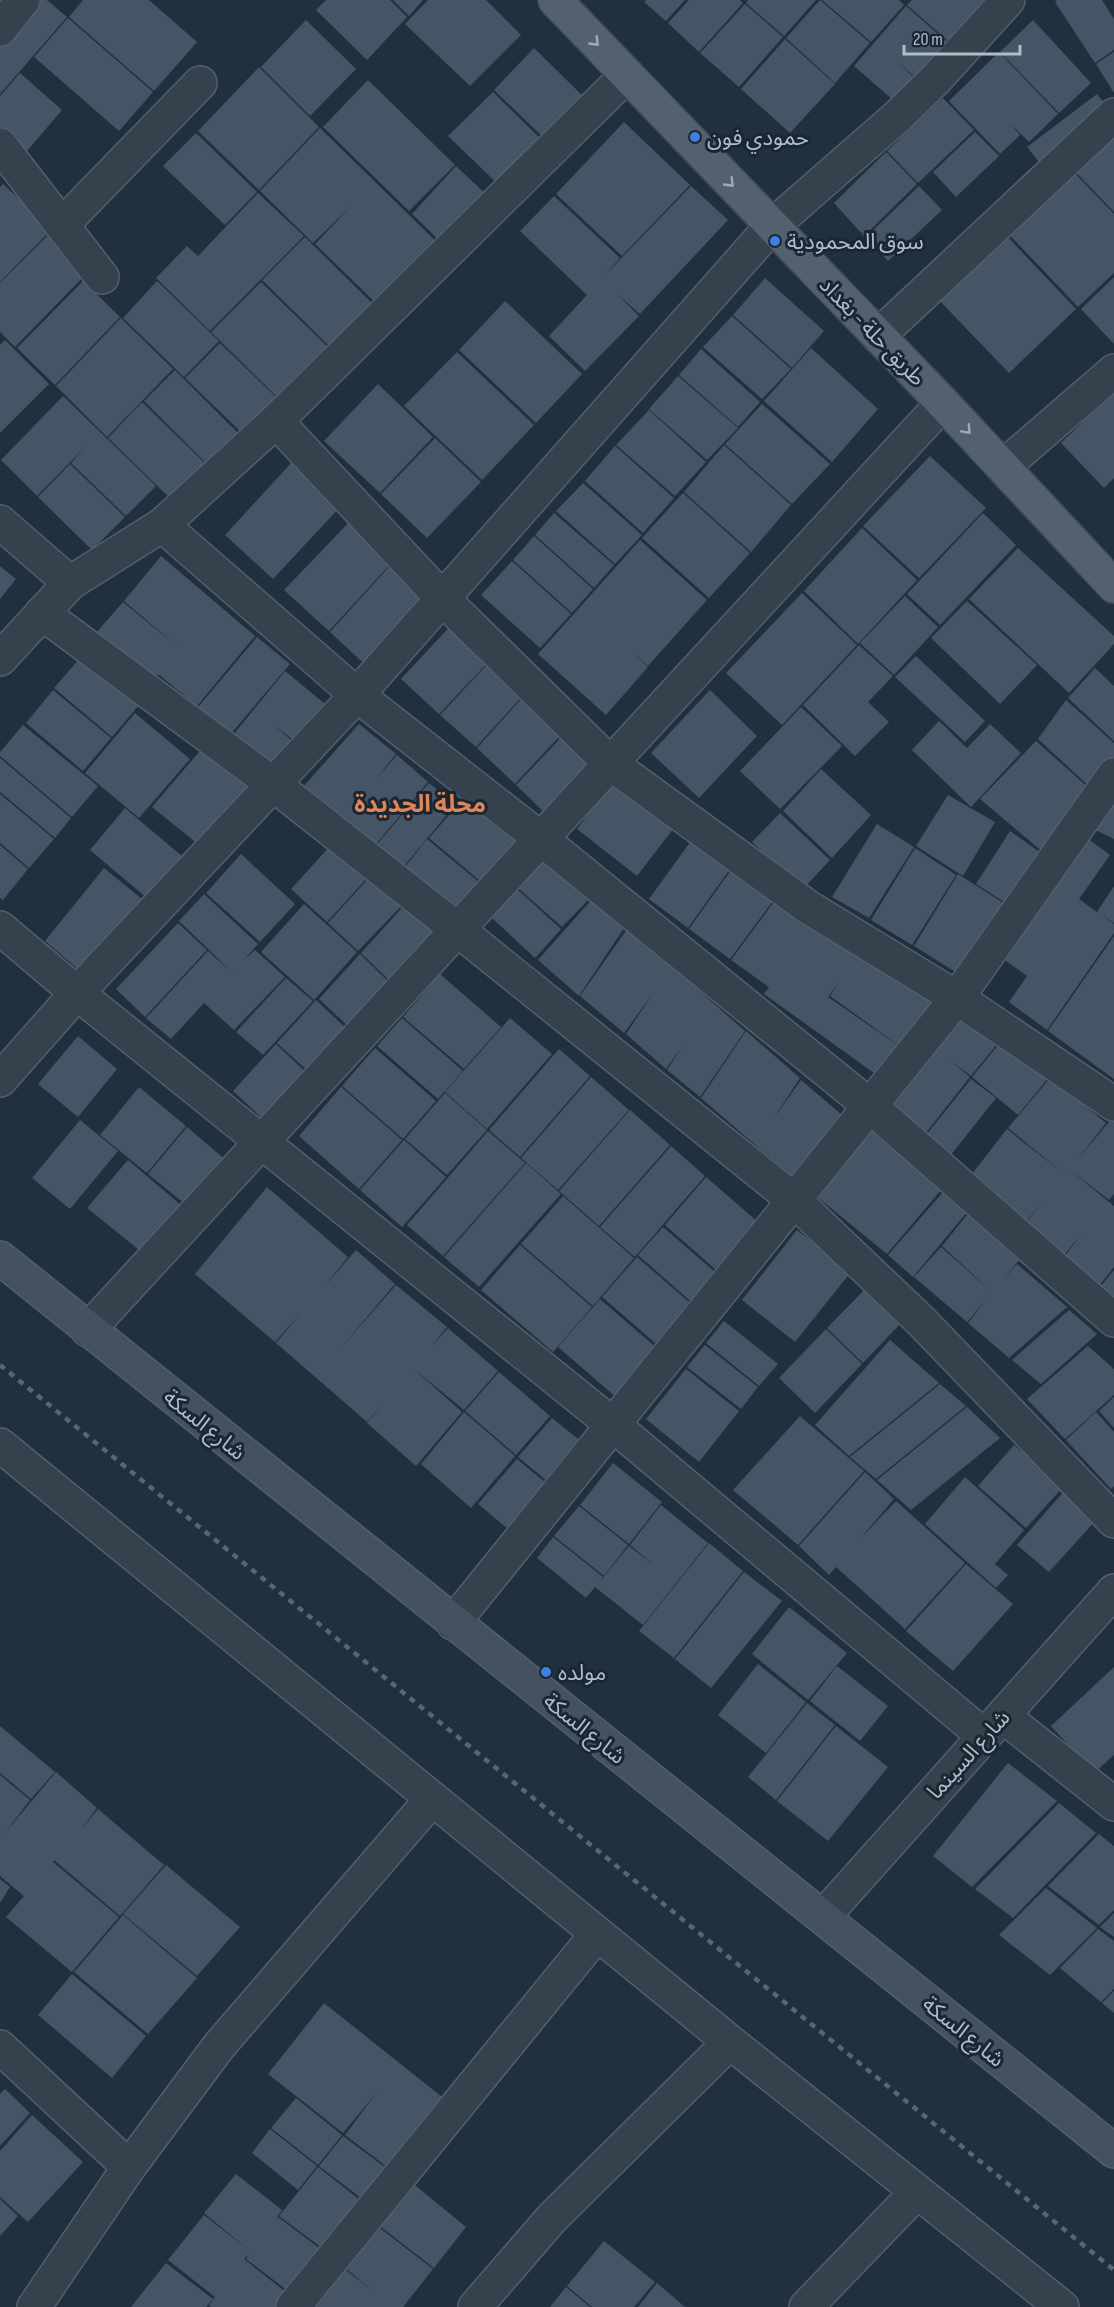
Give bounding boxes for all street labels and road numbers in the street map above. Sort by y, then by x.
street label: طريق حلة - بغداد [813,272,931,392]
street label: شارع السكة [156,1384,251,1468]
street label: شارع السكة [536,1688,631,1772]
street label: شارع السينما [922,1705,1018,1807]
street label: شارع السكة [915,1991,1010,2075]

